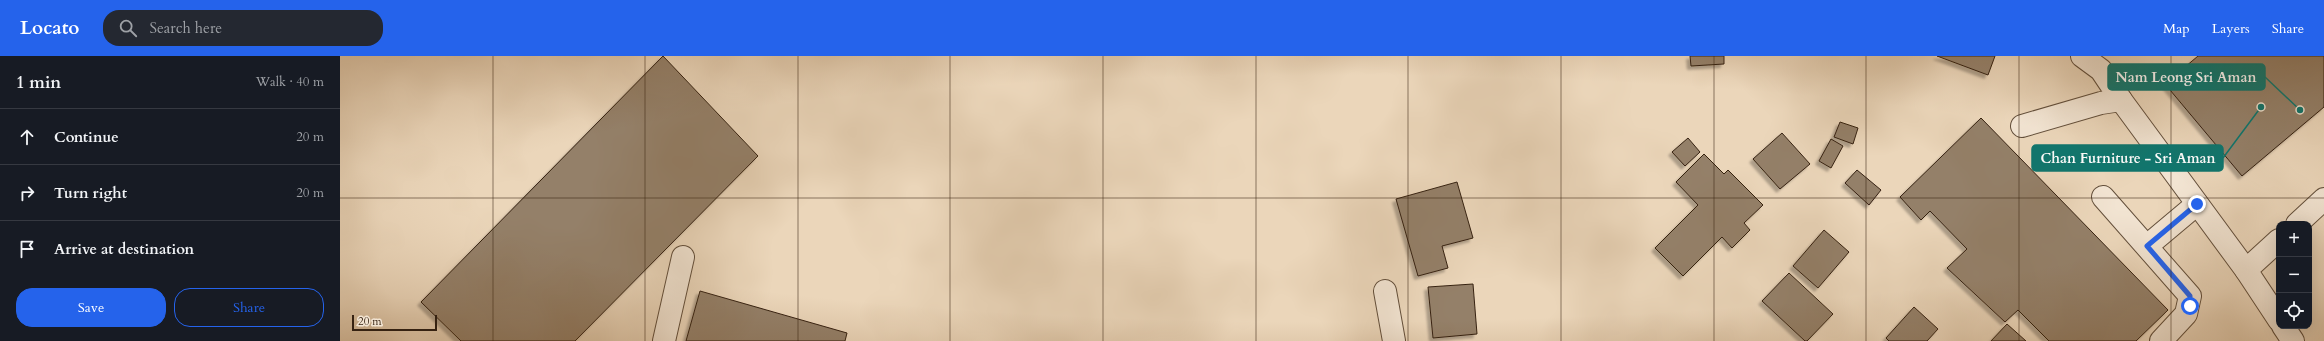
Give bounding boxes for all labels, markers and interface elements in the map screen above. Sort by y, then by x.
search box [103,10,383,46]
text: Locato [20,15,79,41]
icon: search [117,17,139,39]
text: Search here [149,18,222,38]
text: Map [2163,19,2190,38]
text: Layers [2212,19,2250,38]
text: Share [2272,19,2304,38]
callout: Nam Leong Sri Aman [2108,64,2265,90]
text: Nam Leong Sri Aman [2116,68,2256,87]
text: 1 min [16,71,61,94]
text: Walk · 40 m [256,73,324,91]
icon: ahead [16,126,38,148]
text: Continue [54,127,119,147]
text: 20 m [296,128,324,146]
callout: Chan Furniture - Sri Aman [2032,145,2223,171]
text: Chan Furniture - Sri Aman [2040,149,2216,168]
icon: right [16,182,38,204]
text: Turn right [54,183,127,203]
text: 20 m [296,184,324,202]
route end [2188,195,2206,213]
map controls [2276,221,2312,329]
button: + [2276,221,2312,257]
icon: arrive [16,238,38,260]
text: Arrive at destination [54,239,194,259]
button: − [2276,257,2312,293]
button: Save [16,288,166,327]
button: Share [174,288,324,327]
button: locate [2276,293,2312,329]
route start [2181,297,2199,315]
scale bar [352,313,437,332]
text: 20 m [358,314,382,329]

